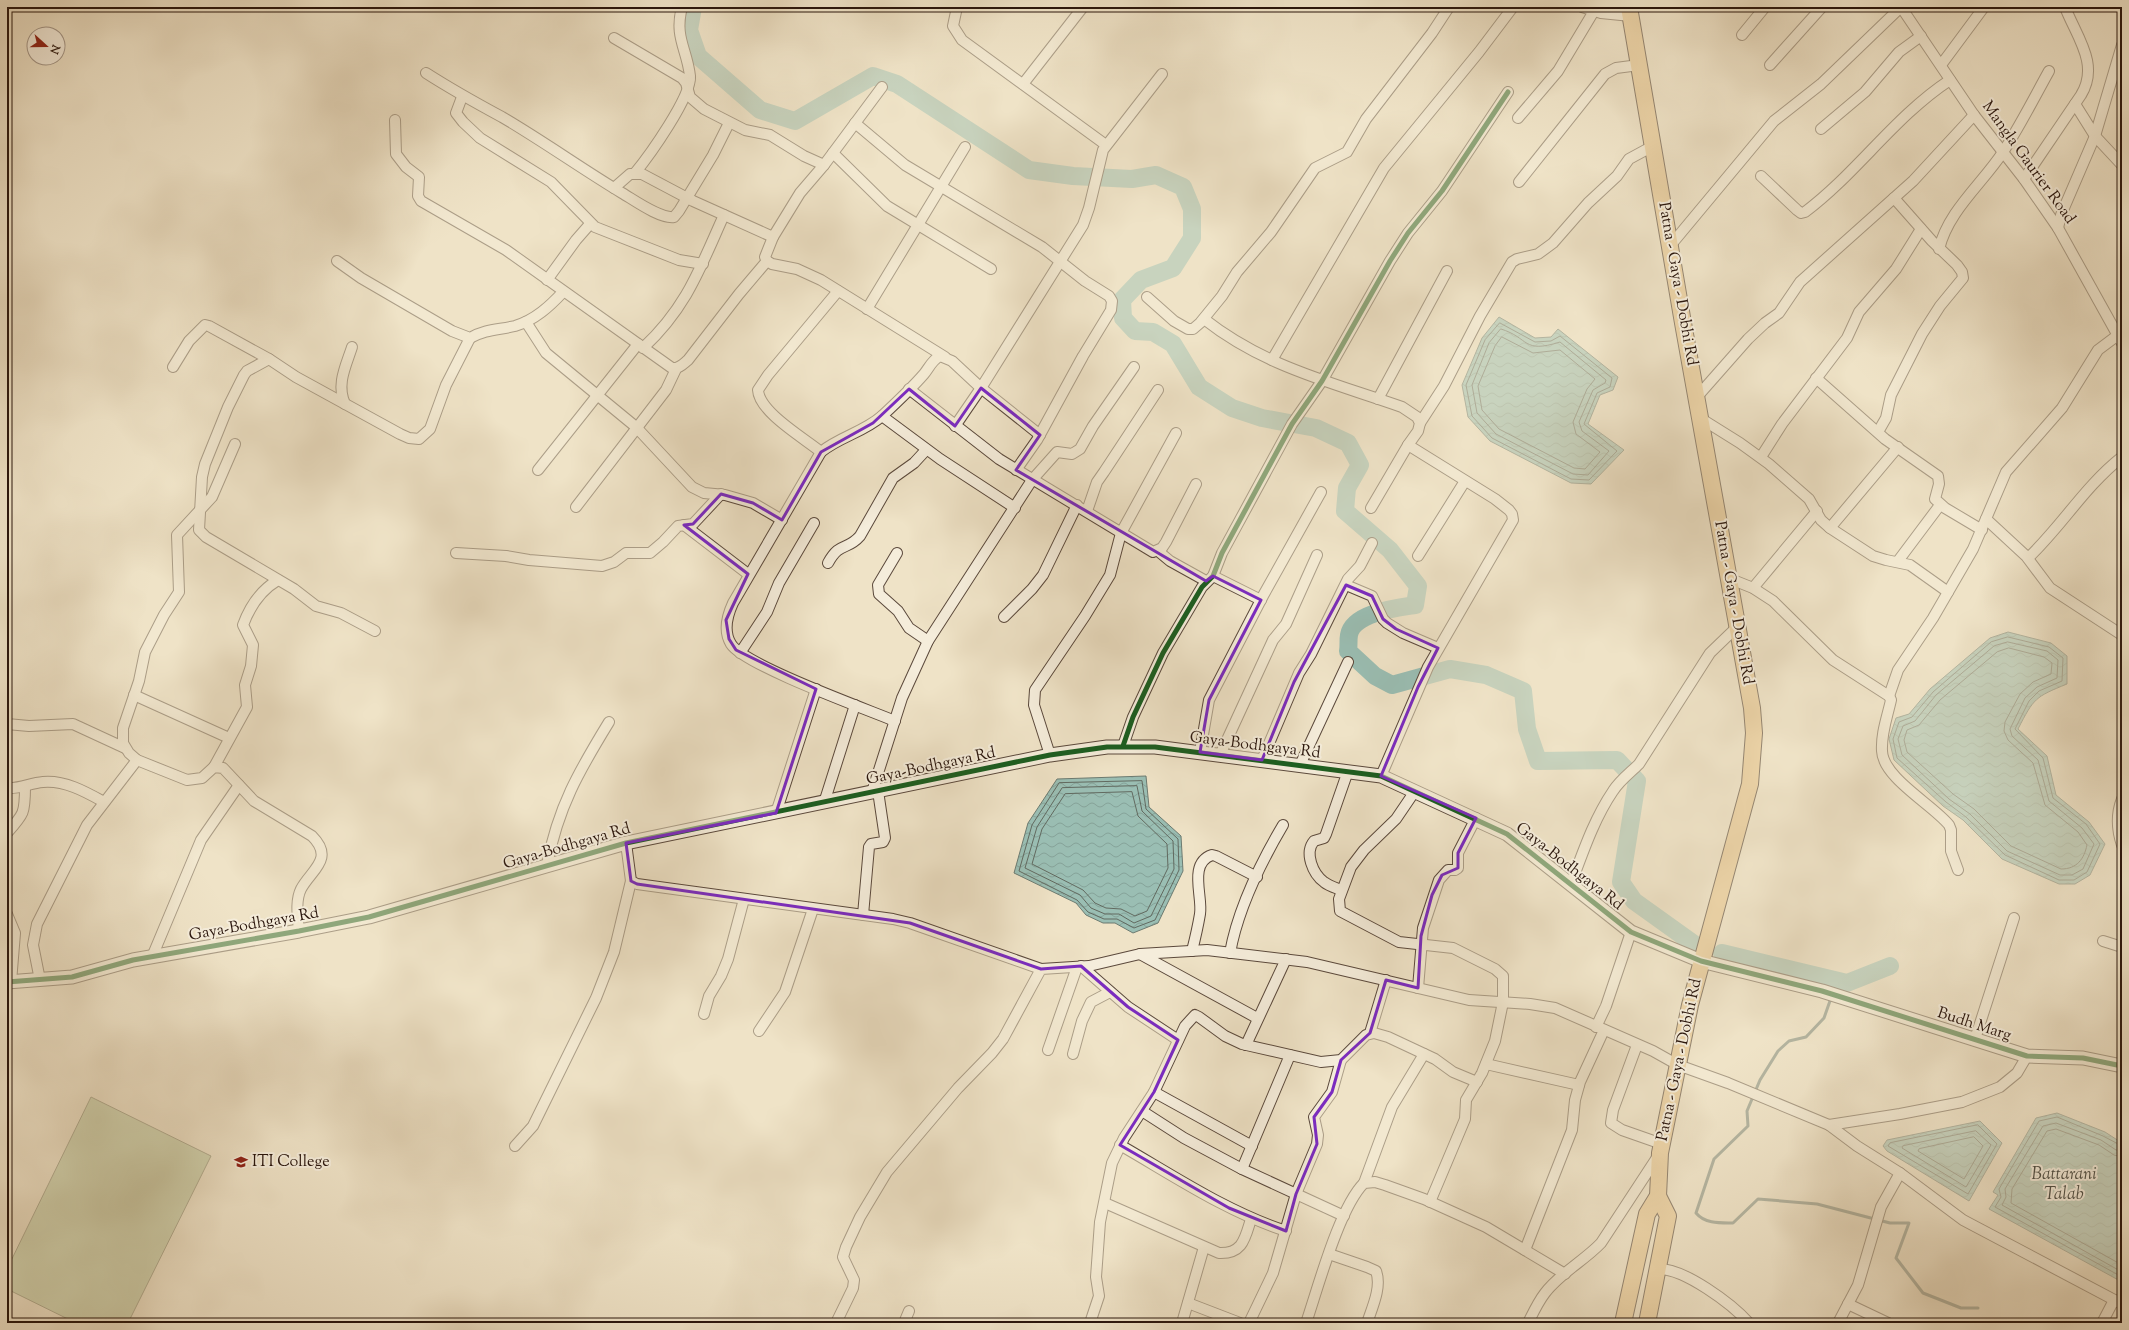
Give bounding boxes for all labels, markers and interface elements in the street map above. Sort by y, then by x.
north arrow [26,26,66,66]
text: N [45,41,64,56]
street label: Mangla Gaurier Road [1975,97,2081,229]
street label: Patna - Gaya - Dobhi Rd [1651,200,1703,368]
street label: Patna - Gaya - Dobhi Rd [1707,519,1759,687]
street label: Gaya-Bodhgaya Rd [1188,727,1322,765]
street label: Gaya-Bodhgaya Rd [864,742,998,792]
street label: Gaya-Bodhgaya Rd [1510,817,1628,917]
street label: Gaya-Bodhgaya Rd [501,818,633,876]
street label: Gaya-Bodhgaya Rd [187,902,321,948]
street label: Patna - Gaya - Dobhi Rd [1652,977,1708,1143]
street label: Budh Marg [1934,1002,2014,1048]
place label: ITI College [252,1151,330,1174]
school or university icon: ITI College [233,1154,249,1170]
water label: Battarani Talab [2032,1163,2096,1207]

